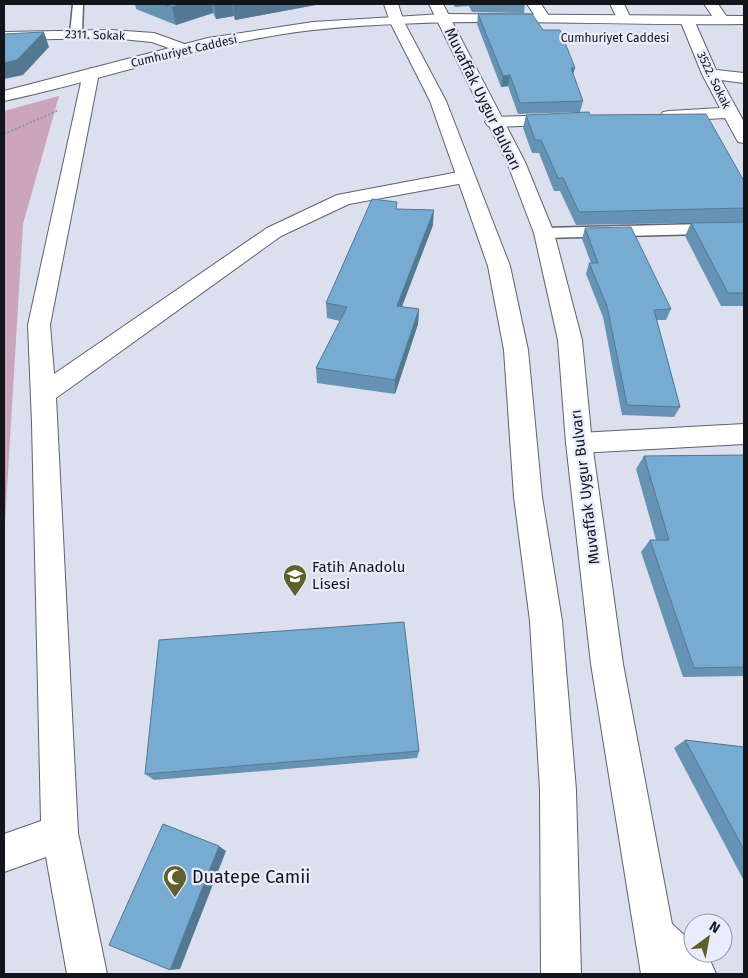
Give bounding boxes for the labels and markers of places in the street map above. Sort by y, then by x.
place label: Fatih Anadolu Lisesi [312,558,405,593]
school or university icon: Fatih Anadolu Lisesi [282,563,308,597]
mosque icon: Duatepe Camii [162,864,188,898]
place label: Duatepe Camii [192,866,310,888]

